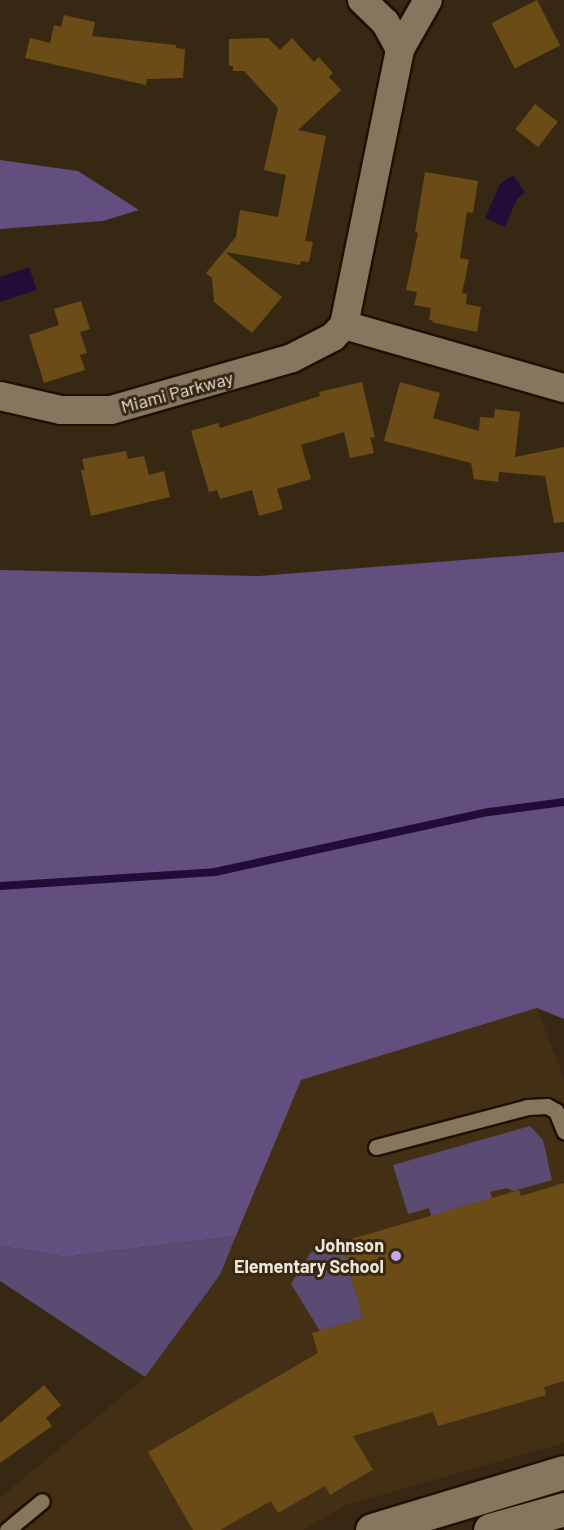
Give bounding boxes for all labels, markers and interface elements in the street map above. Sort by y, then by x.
street label: Miami Parkway [119,367,235,417]
place label: Johnson Elementary School [234,1235,384,1278]
marker: Johnson Elementary School [389,1249,403,1263]

